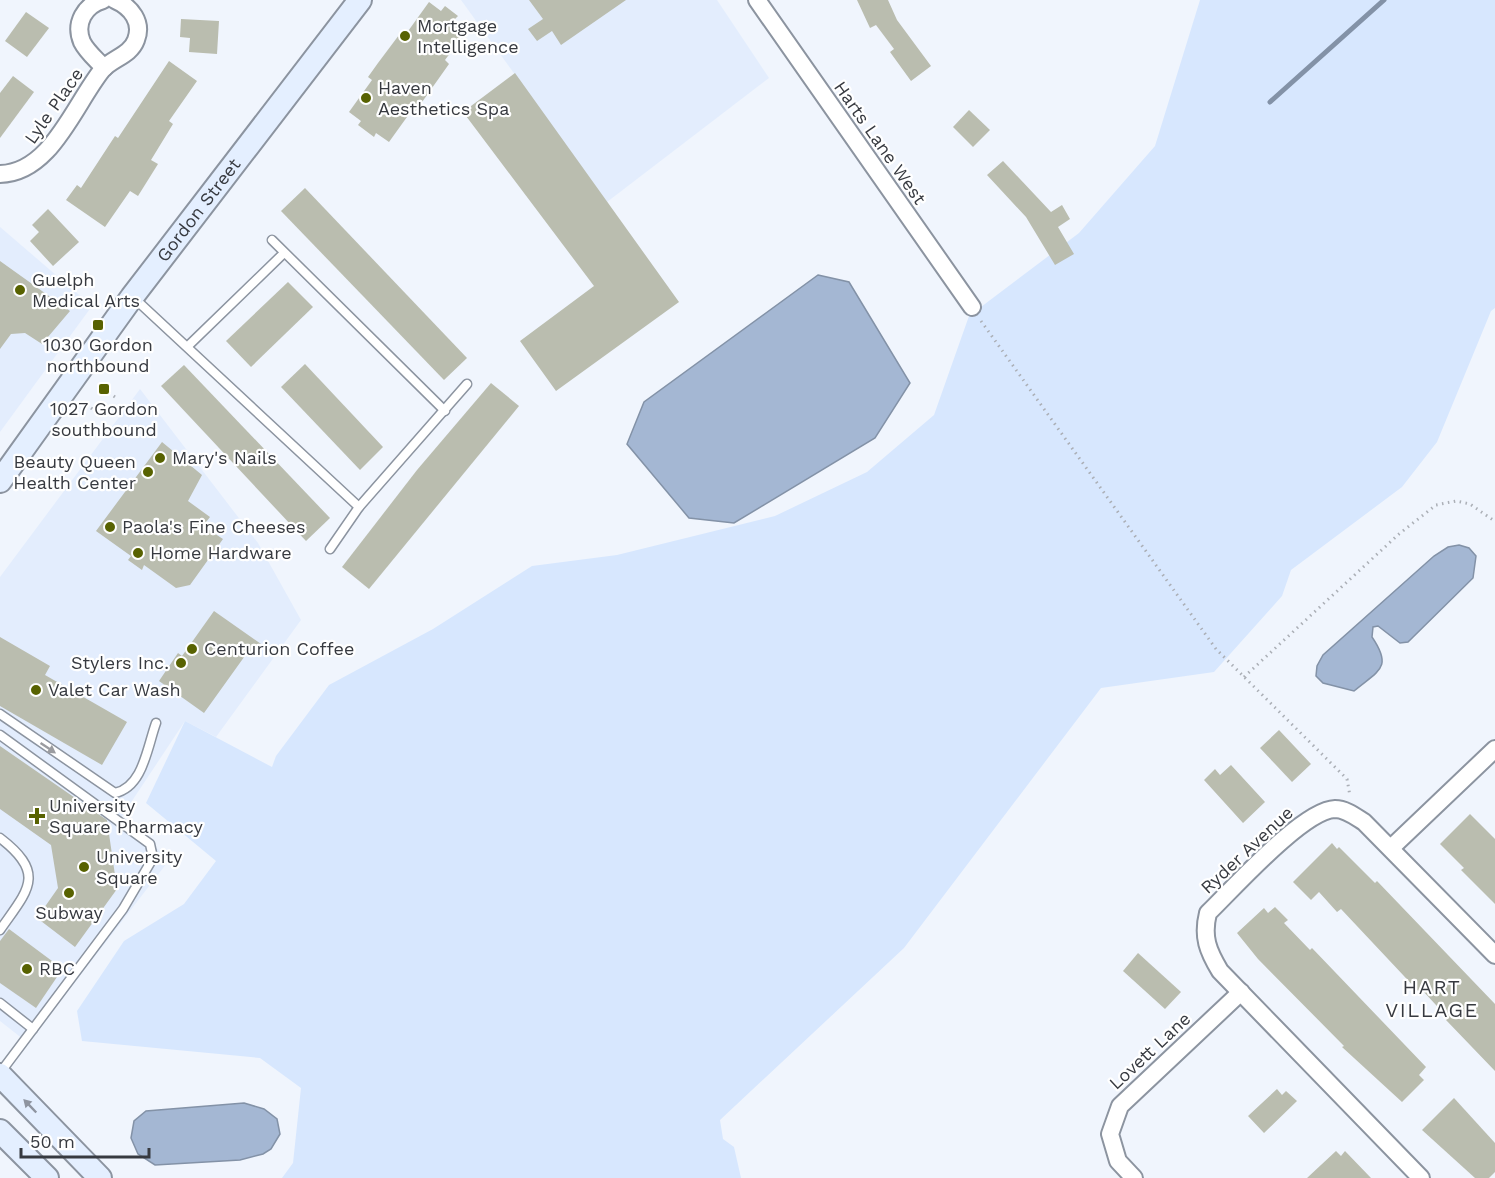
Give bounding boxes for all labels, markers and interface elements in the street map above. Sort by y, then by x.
place label: Mortgage Intelligence [417,15,519,57]
marker: Mortgage Intelligence [398,29,412,43]
street label: Lyle Place [20,64,87,148]
place label: Haven Aesthetics Spa [378,77,509,119]
street label: Harts Lane West [830,77,931,209]
marker: Haven Aesthetics Spa [359,91,373,105]
street label: Gordon Street [152,154,245,266]
place label: Guelph Medical Arts [32,269,140,311]
marker: Guelph Medical Arts [13,283,27,297]
marker: 1030 Gordon northbound [91,318,105,332]
place label: 1030 Gordon northbound [43,334,153,376]
marker: 1027 Gordon southbound [97,382,111,396]
place label: 1027 Gordon southbound [50,398,158,440]
place label: Mary's Nails [172,447,277,468]
place label: Beauty Queen Health Center [13,451,136,493]
marker: Mary's Nails [153,451,167,465]
marker: Beauty Queen Health Center [141,465,155,479]
place label: Paola's Fine Cheeses [122,516,306,537]
marker: Paola's Fine Cheeses [103,520,117,534]
place label: Home Hardware [150,542,292,563]
marker: Home Hardware [131,546,145,560]
place label: Centurion Coffee [204,638,354,659]
marker: Centurion Coffee [185,642,199,656]
place label: Stylers Inc. [71,652,169,673]
marker: Stylers Inc. [174,656,188,670]
place label: Valet Car Wash [48,679,181,700]
marker: Valet Car Wash [29,683,43,697]
one-way arrow [40,742,56,754]
place label: University Square Pharmacy [49,795,203,837]
street label: Ryder Avenue [1196,802,1297,898]
marker: University Square Pharmacy [30,809,44,823]
place label: University Square [96,846,183,888]
marker: University Square [77,860,91,874]
marker: Subway [62,886,76,900]
place label: Subway [35,902,103,923]
place label: RBC [39,958,75,979]
marker: RBC [20,962,34,976]
district label: HART VILLAGE [1385,975,1479,1022]
street label: Lovett Lane [1105,1008,1195,1094]
one-way arrow [23,1099,37,1114]
scale bar [21,1121,148,1159]
text: 50 m [30,1131,75,1152]

